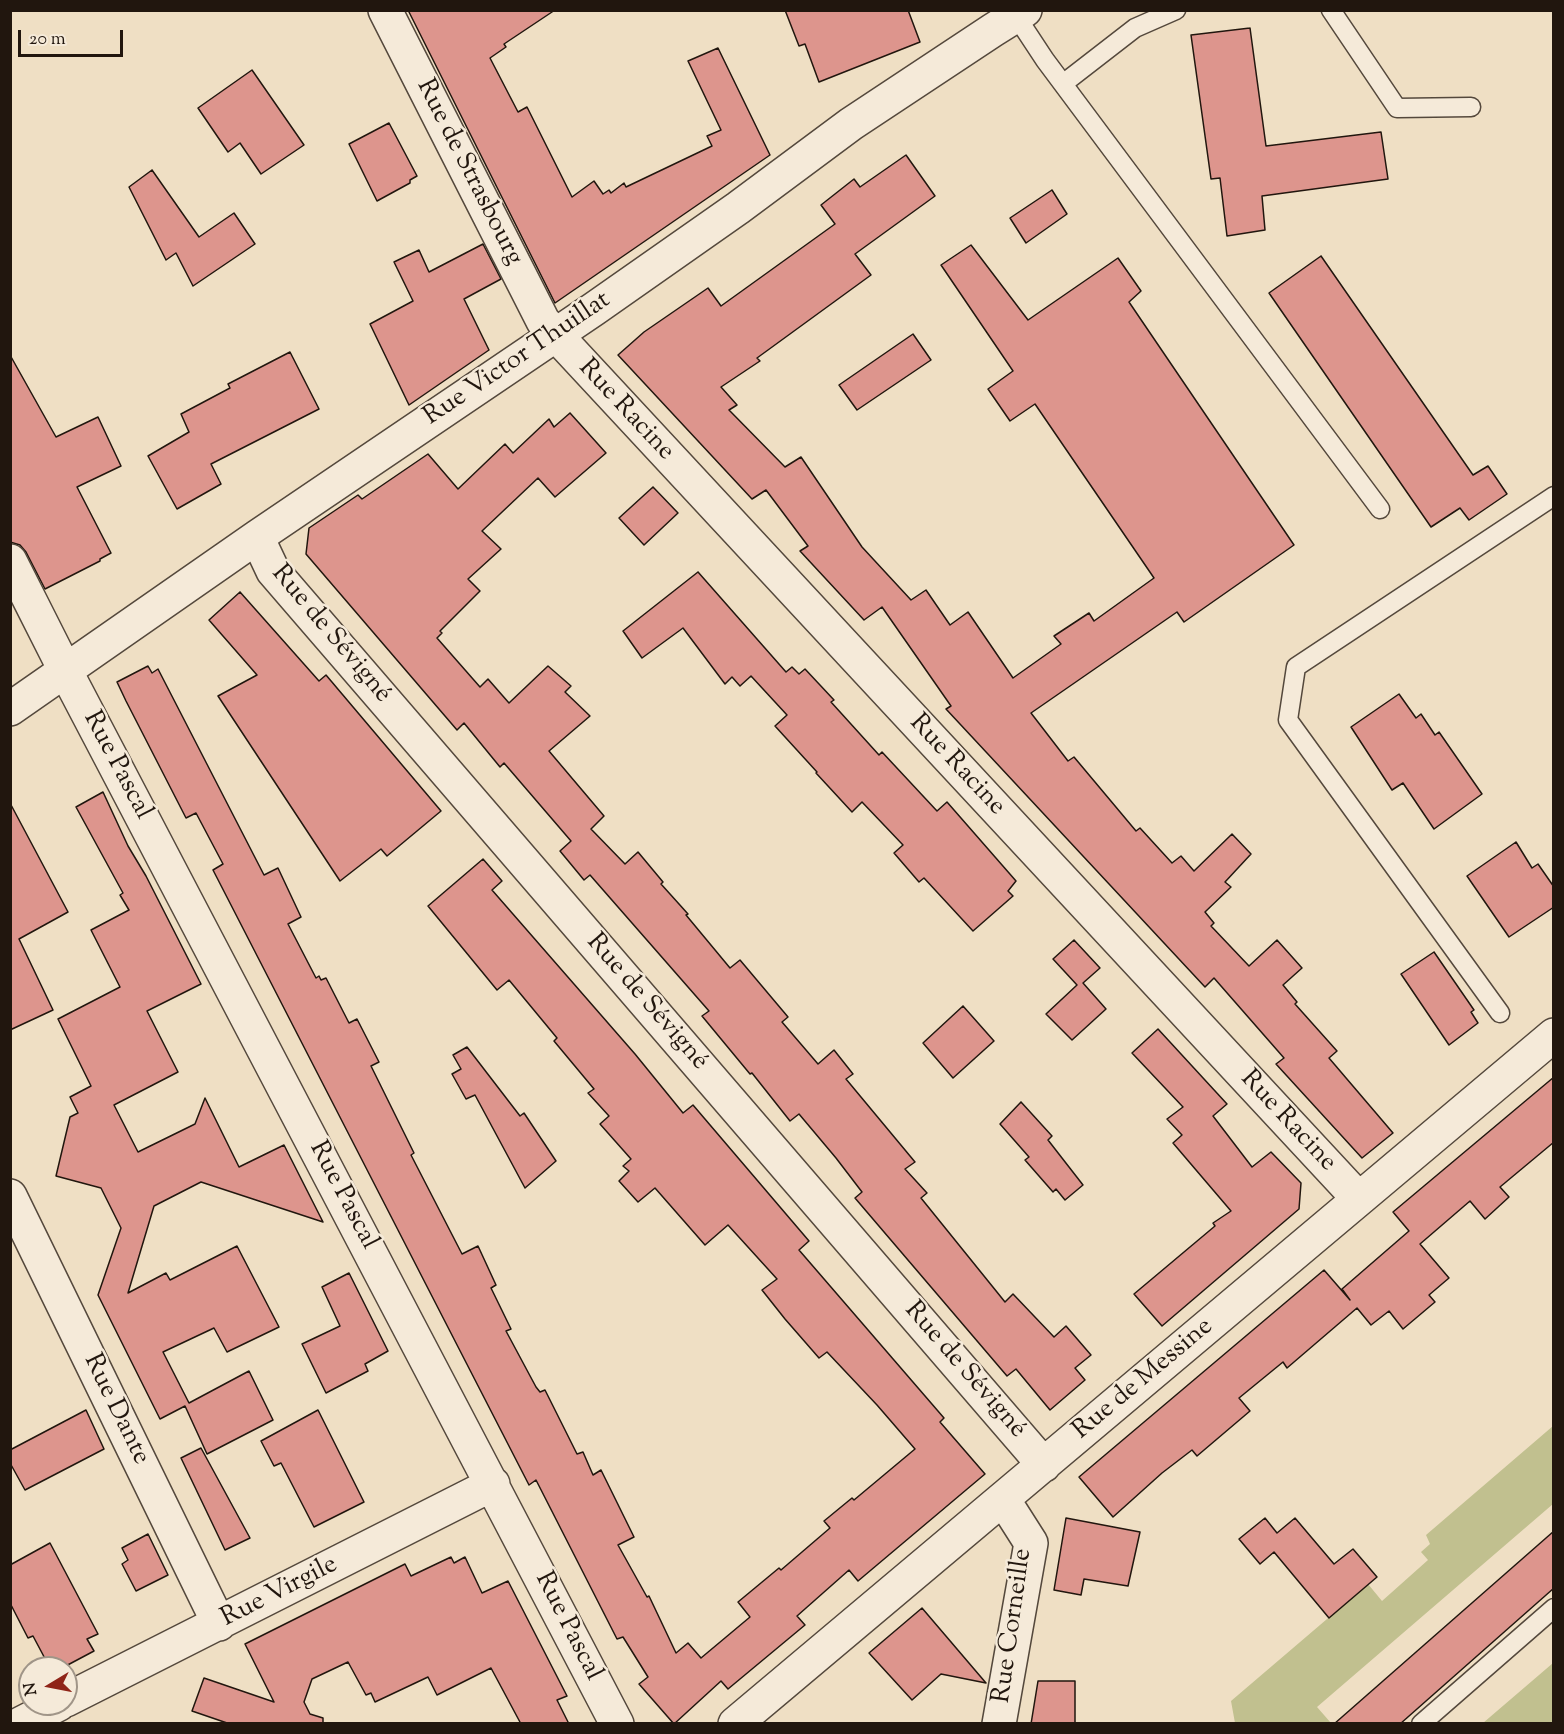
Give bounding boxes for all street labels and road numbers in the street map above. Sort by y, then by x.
street label: Rue de Strasbourg [408,75,528,271]
street label: Rue Victor Thuillat [419,286,617,434]
street label: Rue Racine [570,354,680,468]
street label: Rue de Sévigné [263,560,397,710]
street label: Rue Pascal [75,707,157,825]
street label: Rue Racine [901,709,1011,823]
street label: Rue de Sévigné [578,928,714,1078]
street label: Rue Racine [1232,1065,1342,1179]
street label: Rue Pascal [301,1137,383,1255]
street label: Rue de Sévigné [896,1296,1032,1446]
street label: Rue de Messine [1068,1312,1220,1448]
street label: Rue Dante [75,1350,155,1470]
street label: Rue Corneille [988,1547,1040,1705]
street label: Rue Virgile [217,1550,343,1636]
street label: Rue Pascal [526,1567,608,1687]

